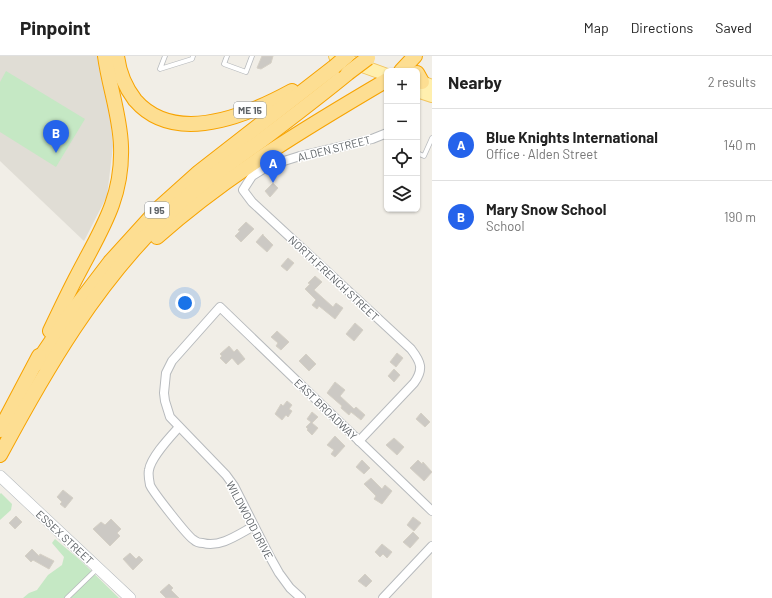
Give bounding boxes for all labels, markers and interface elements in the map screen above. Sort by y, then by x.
text: Pinpoint [20,16,90,39]
text: Map [584,19,609,36]
text: Directions [631,19,693,36]
text: Saved [715,19,752,36]
map controls [384,68,420,212]
button: + [384,68,420,104]
text: Nearby [448,72,502,92]
text: 2 results [708,74,756,90]
road number: ME 15 [234,102,266,118]
button: − [384,104,420,140]
pin: B [43,120,69,153]
text: Blue Knights International [486,128,658,146]
street label: ALDEN STREET [296,133,372,163]
text: A [457,137,465,153]
text: 140 m [724,137,756,153]
button: locate [384,140,420,176]
text: Office · Alden Street [486,146,598,162]
pin: A [260,150,286,183]
button: layers [384,176,420,212]
text: Mary Snow School [486,200,606,218]
road number: I 95 [145,202,169,218]
text: B [457,209,465,225]
text: 190 m [724,209,756,225]
text: School [486,218,524,234]
street label: NORTH FRENCH STREET [286,233,382,323]
your location [175,293,195,313]
street label: EAST BROADWAY [292,376,360,442]
street label: WILDWOOD DRIVE [224,479,276,562]
street label: ESSEX STREET [34,507,96,567]

